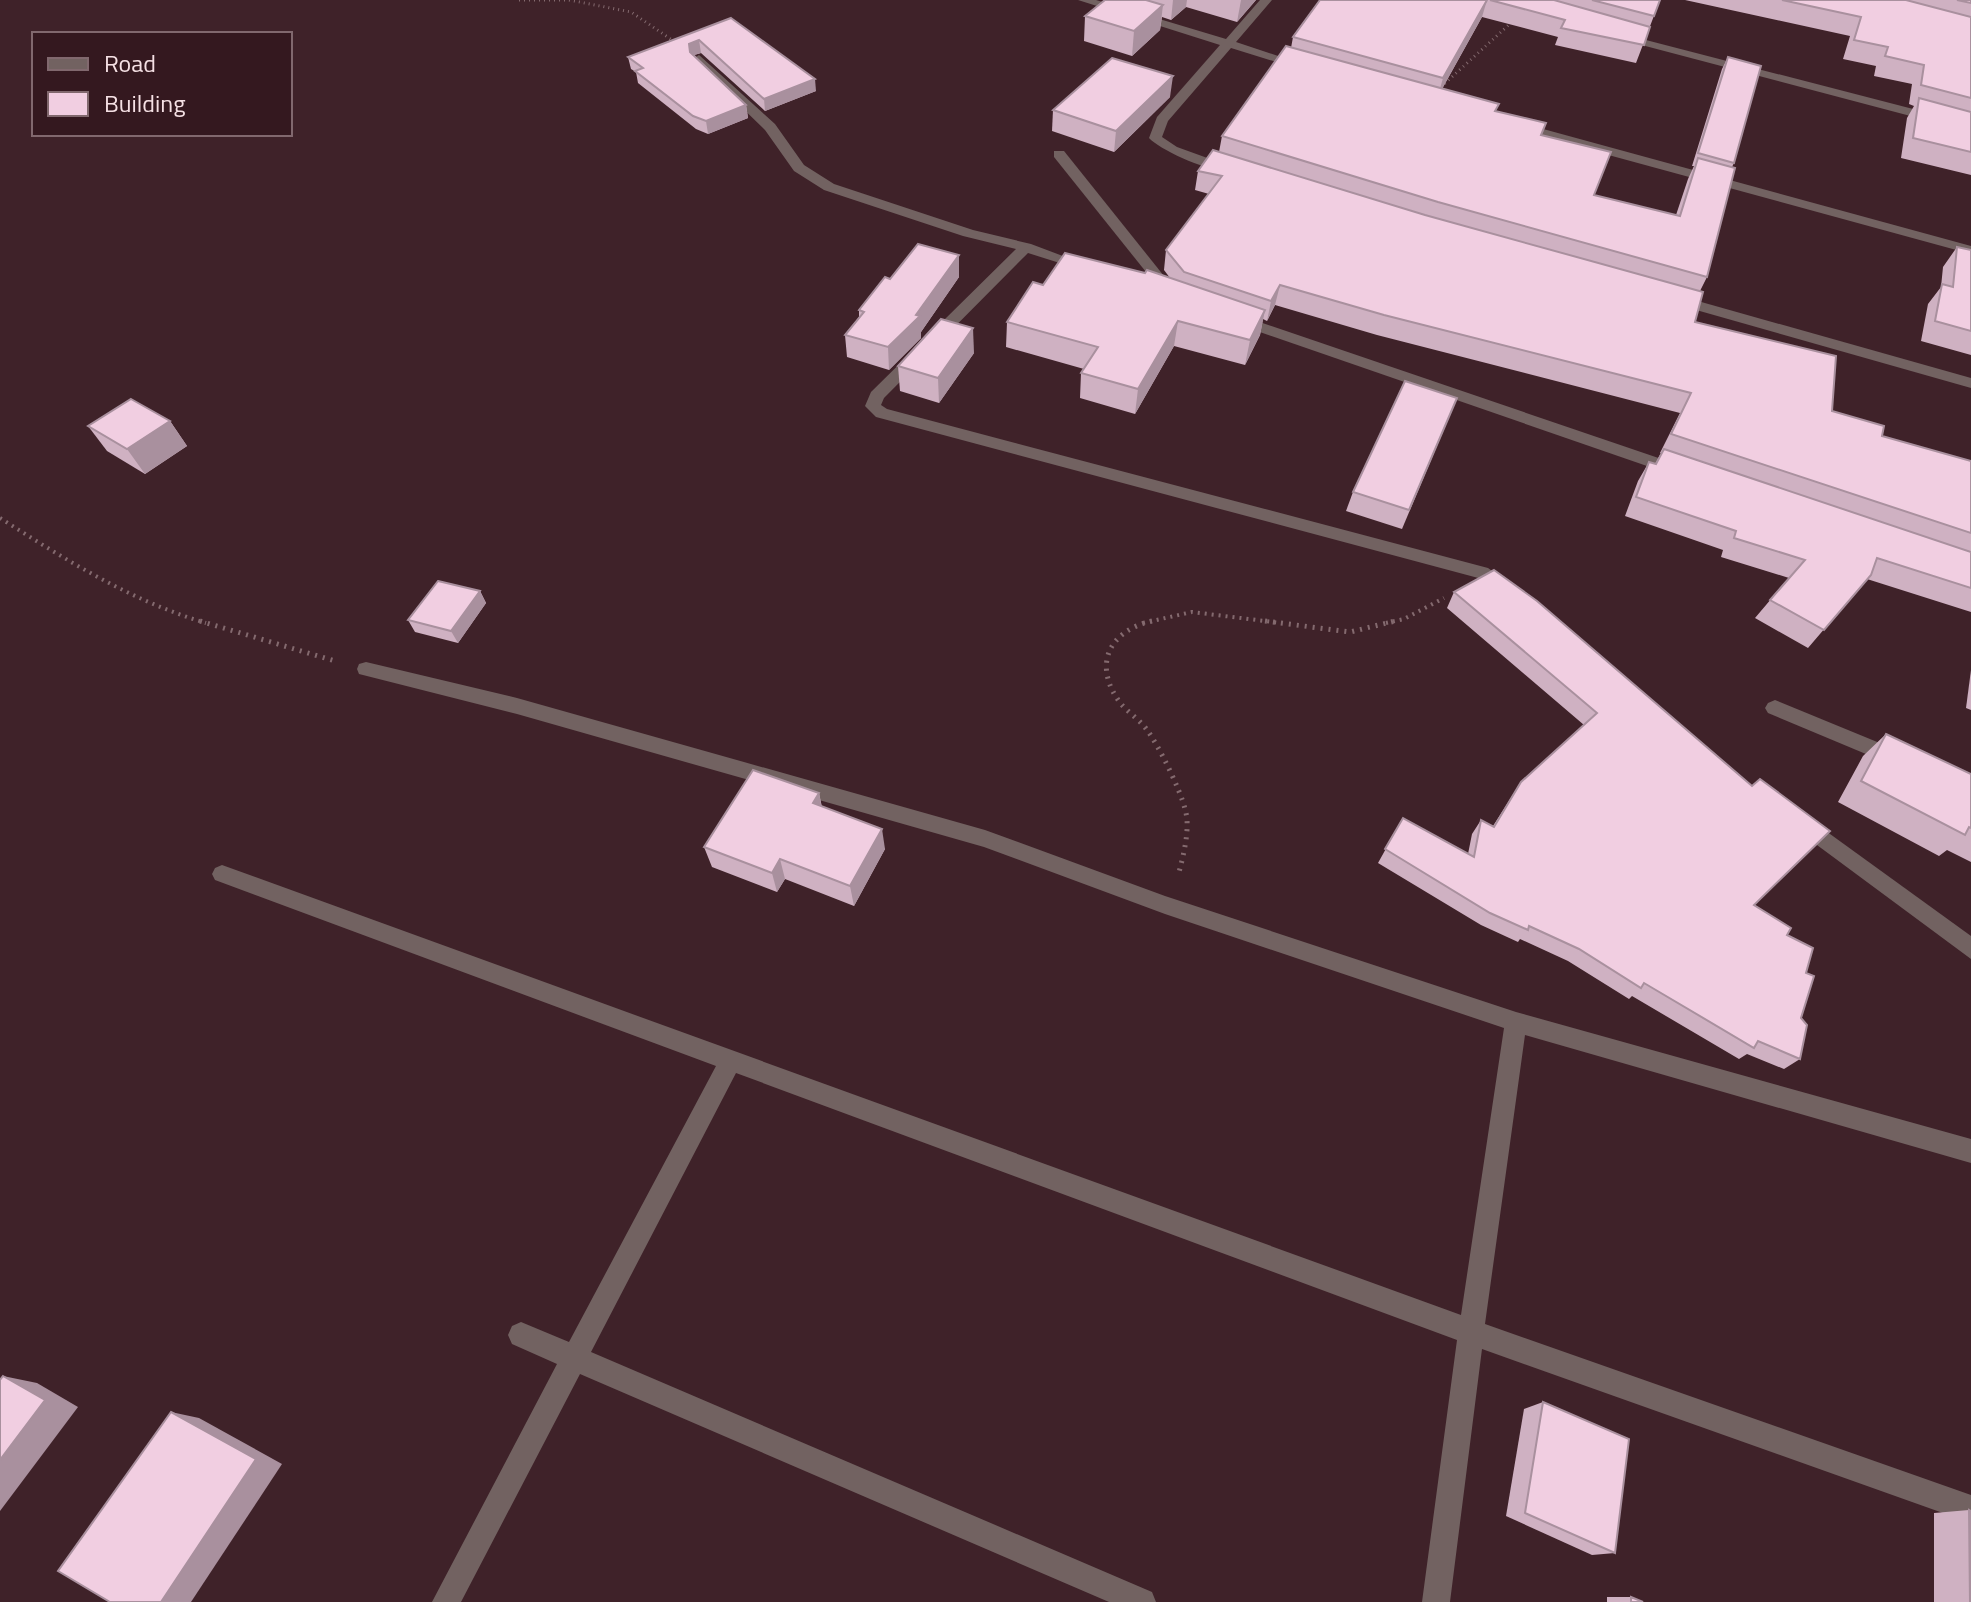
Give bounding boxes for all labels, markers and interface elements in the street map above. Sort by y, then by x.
legend [32,32,292,136]
text: Road [104,45,156,81]
text: Building [104,85,186,121]

